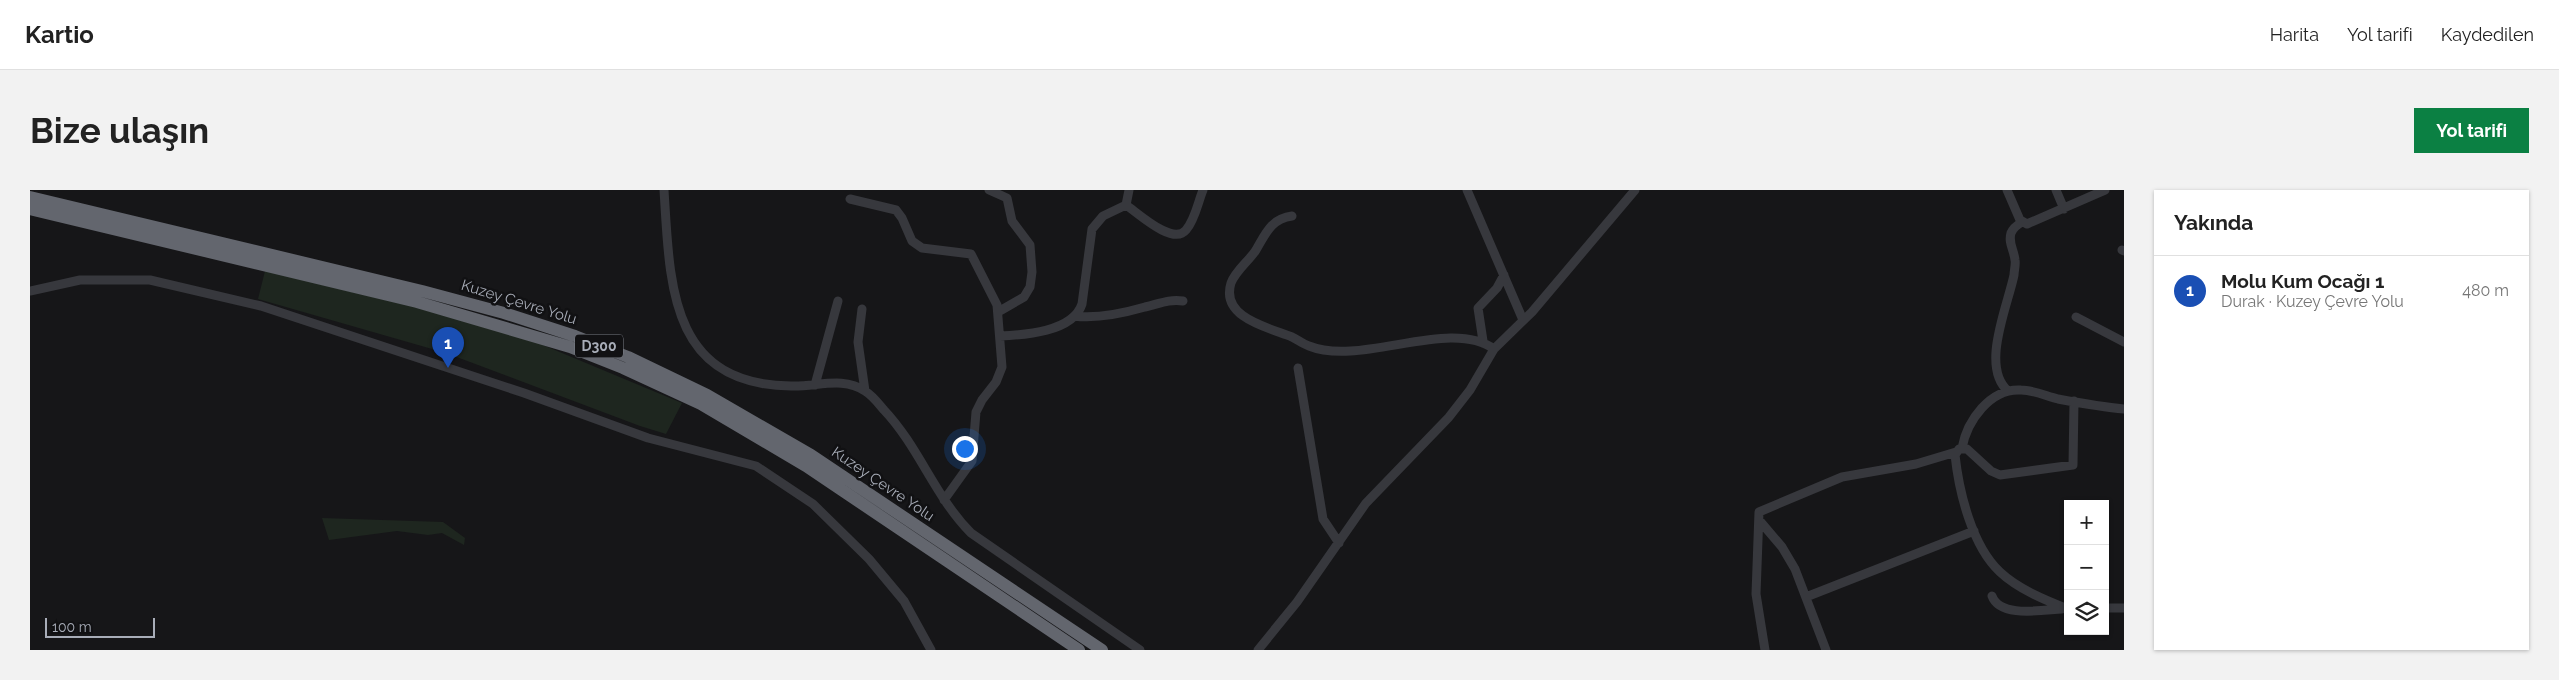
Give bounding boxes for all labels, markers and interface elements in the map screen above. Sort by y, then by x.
text: Kartio [25,20,94,49]
text: Harita [2270,24,2319,45]
text: Yol tarifi [2347,24,2413,45]
text: Kaydedilen [2441,24,2534,45]
button: Yol tarifi [2414,108,2529,153]
text: Bize ulaşın [30,110,209,151]
text: Yakında [2174,210,2253,235]
text: Molu Kum Ocağı 1 [2221,270,2384,292]
street label: Kuzey Çevre Yolu [459,276,579,328]
text: 1 [2186,281,2194,300]
text: 480 m [2462,281,2509,300]
text: Durak · Kuzey Çevre Yolu [2221,292,2404,311]
pin: 1 [432,327,464,368]
road number: D300 [575,334,623,358]
your location [952,436,978,462]
street label: Kuzey Çevre Yolu [828,443,938,525]
map controls [2064,500,2109,635]
button: + [2064,500,2109,545]
button: − [2064,545,2109,590]
button: layers [2064,590,2109,635]
scale bar [45,615,155,638]
text: 100 m [52,619,92,635]

